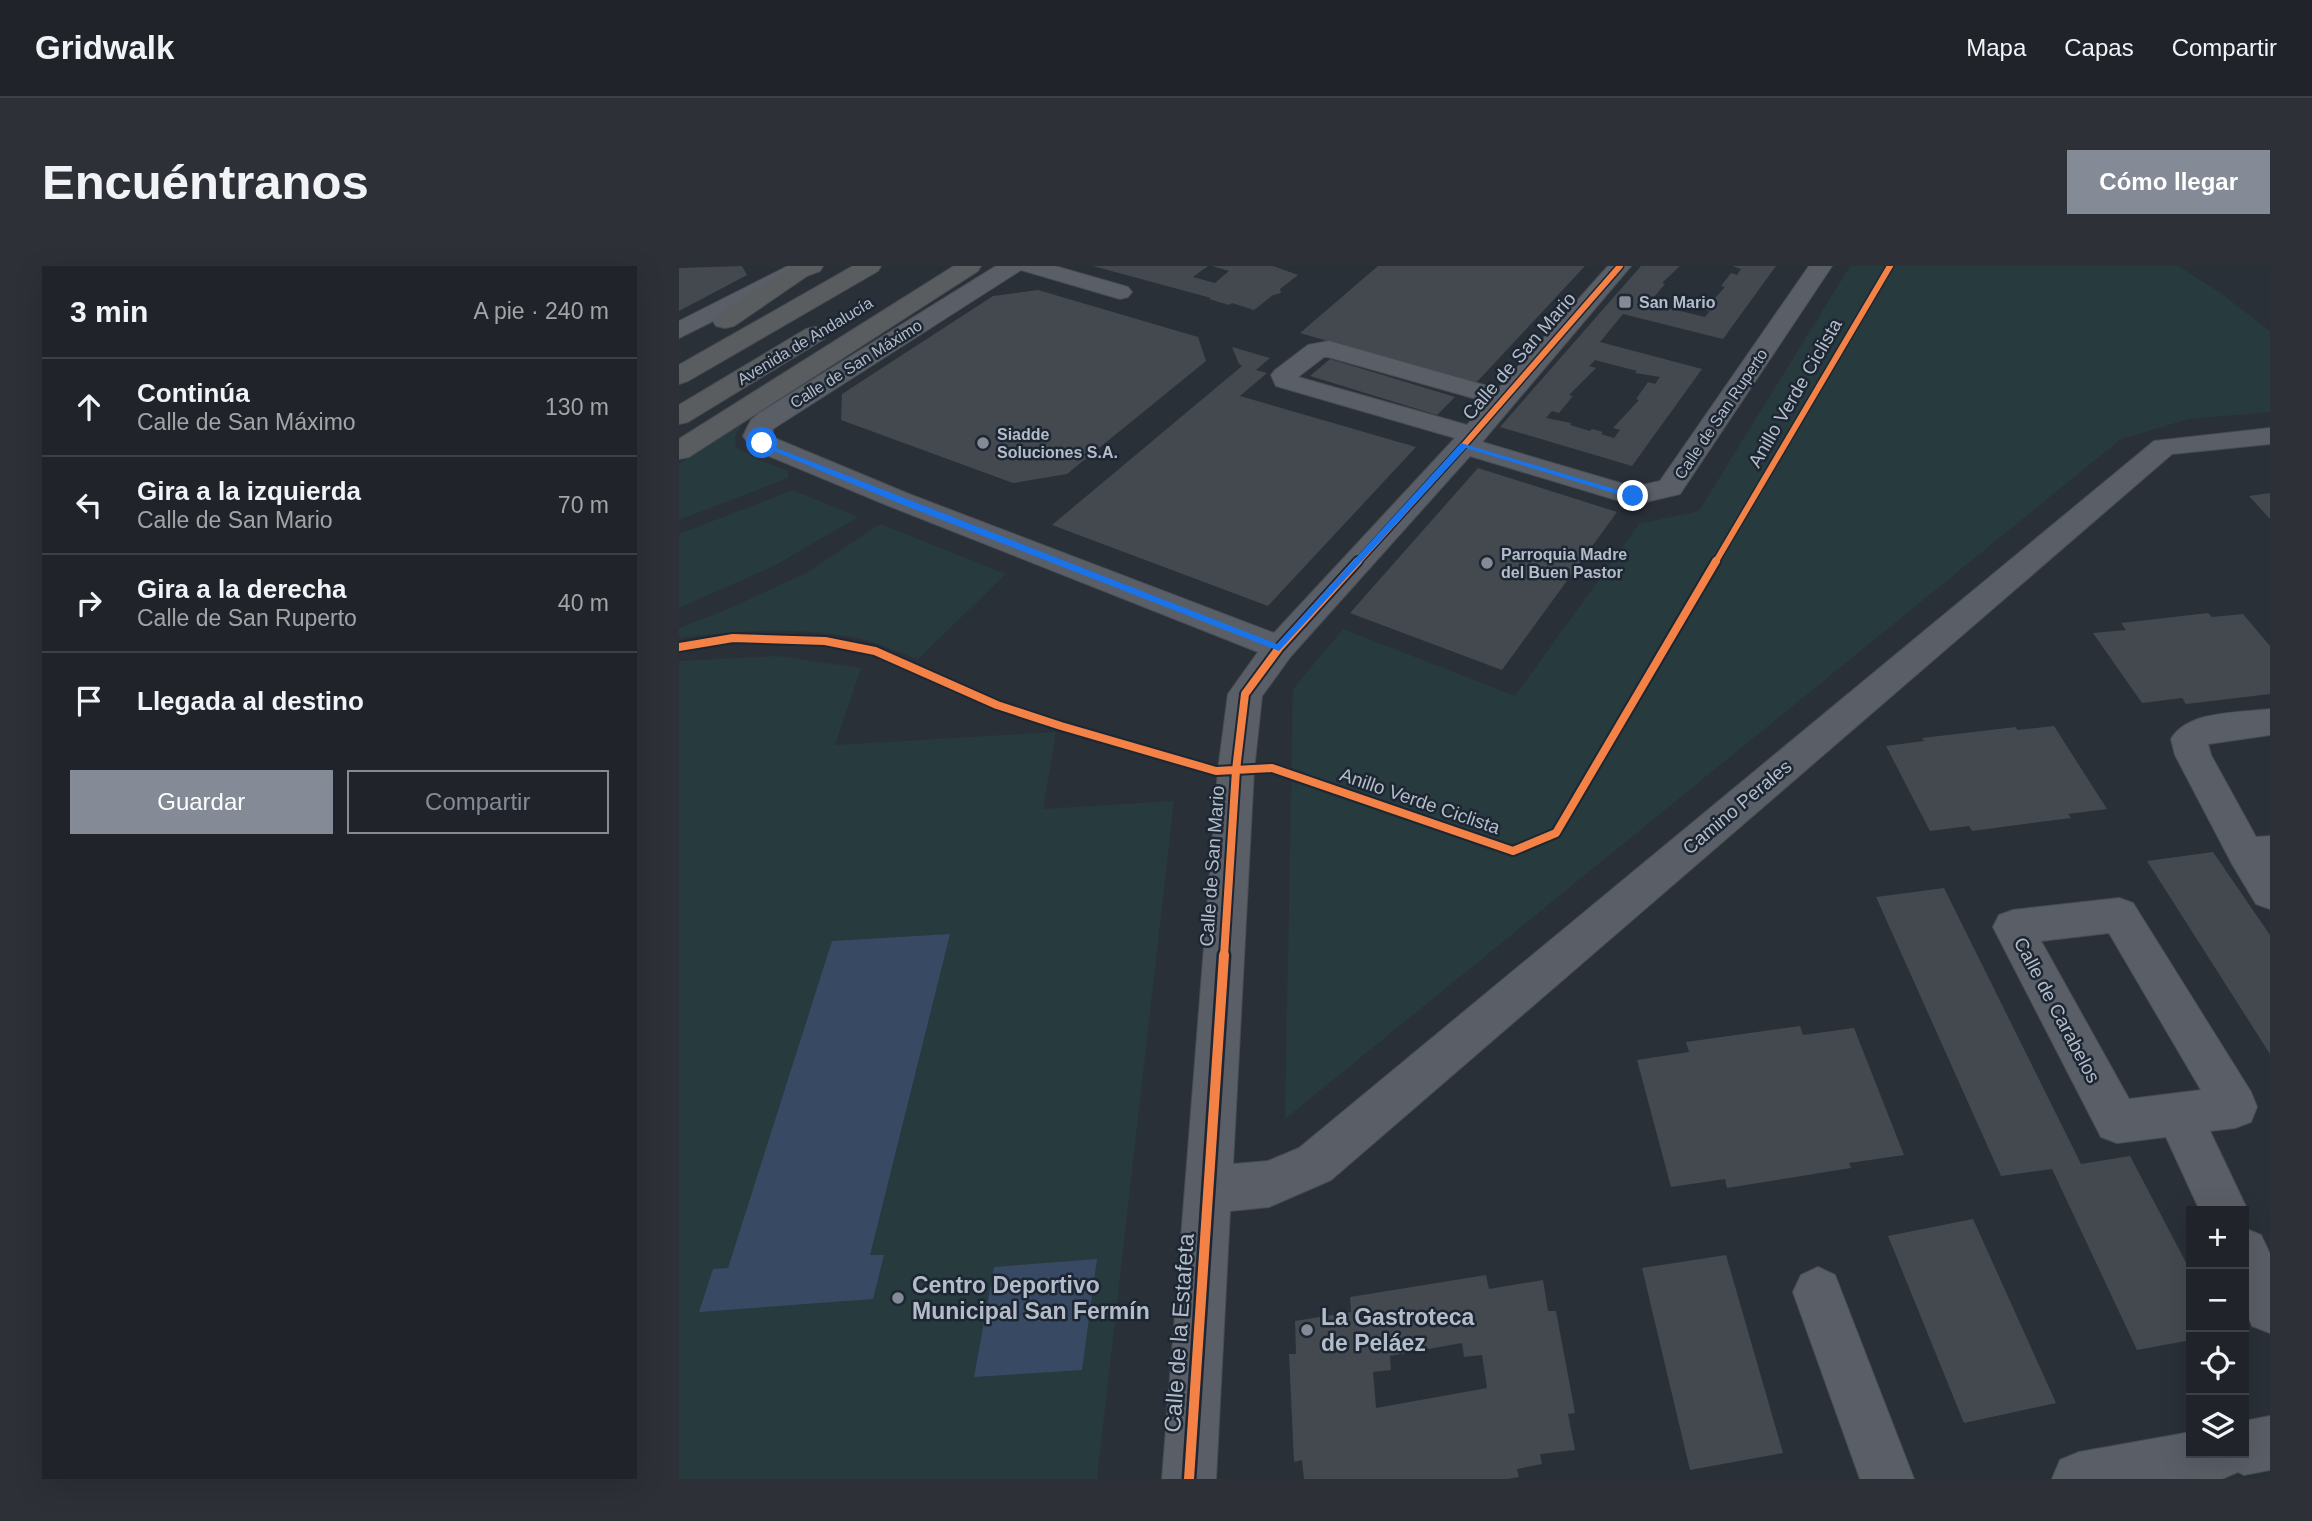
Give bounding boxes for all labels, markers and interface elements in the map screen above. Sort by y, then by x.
text: Gridwalk [35,29,174,66]
text: Mapa [1966,34,2026,61]
text: Capas [2064,34,2134,61]
text: Compartir [2172,34,2277,61]
button: Cómo llegar [2067,150,2270,214]
text: Encuéntranos [42,155,369,209]
street label: Calle de San Mario [1458,288,1580,424]
street label: Avenida de Andalucía [734,294,876,388]
marker: San Mario [1617,294,1633,310]
place label: San Mario [1639,294,1716,311]
text: 3 min [70,295,148,328]
text: A pie · 240 m [473,298,609,324]
street label: Anillo Verde Ciclista [1744,315,1846,471]
street label: Calle de San Máximo [787,316,925,412]
street label: Calle de San Ruperto [1671,346,1771,482]
text: Continúa [137,378,250,408]
icon: ahead [70,388,108,426]
text: 130 m [545,394,609,420]
text: Calle de San Máximo [137,409,356,435]
place label: Siadde Soluciones S.A. [997,426,1118,461]
route start [746,427,777,458]
marker: Siadde Soluciones S.A. [975,435,991,451]
text: Gira a la izquierda [137,476,361,506]
route end [1617,480,1648,511]
icon: left [70,486,108,524]
text: 70 m [558,492,609,518]
text: Calle de San Mario [137,507,333,533]
place label: Parroquia Madre del Buen Pastor [1501,546,1627,581]
marker: Parroquia Madre del Buen Pastor [1479,555,1495,571]
text: Gira a la derecha [137,574,347,604]
icon: right [70,584,108,622]
text: 40 m [558,590,609,616]
text: Calle de San Ruperto [137,605,357,631]
icon: arrive [70,682,108,720]
text: Llegada al destino [137,686,364,716]
street label: Camino Perales [1678,756,1796,858]
street label: Anillo Verde Ciclista [1337,764,1503,838]
button: Guardar [70,770,333,834]
button: Compartir [347,770,609,834]
street label: Calle de San Mario [1196,785,1228,947]
street label: Calle de Carabelos [2010,934,2104,1086]
map controls [2186,1206,2249,1458]
button: + [2186,1206,2249,1269]
street label: Calle de la Estafeta [1159,1232,1199,1433]
button: − [2186,1269,2249,1332]
place label: Centro Deportivo Municipal San Fermín [912,1272,1150,1324]
marker: Centro Deportivo Municipal San Fermín [890,1290,906,1306]
place label: La Gastroteca de Peláez [1321,1304,1475,1356]
marker: La Gastroteca de Peláez [1299,1322,1315,1338]
button: locate [2186,1332,2249,1395]
button: layers [2186,1395,2249,1458]

